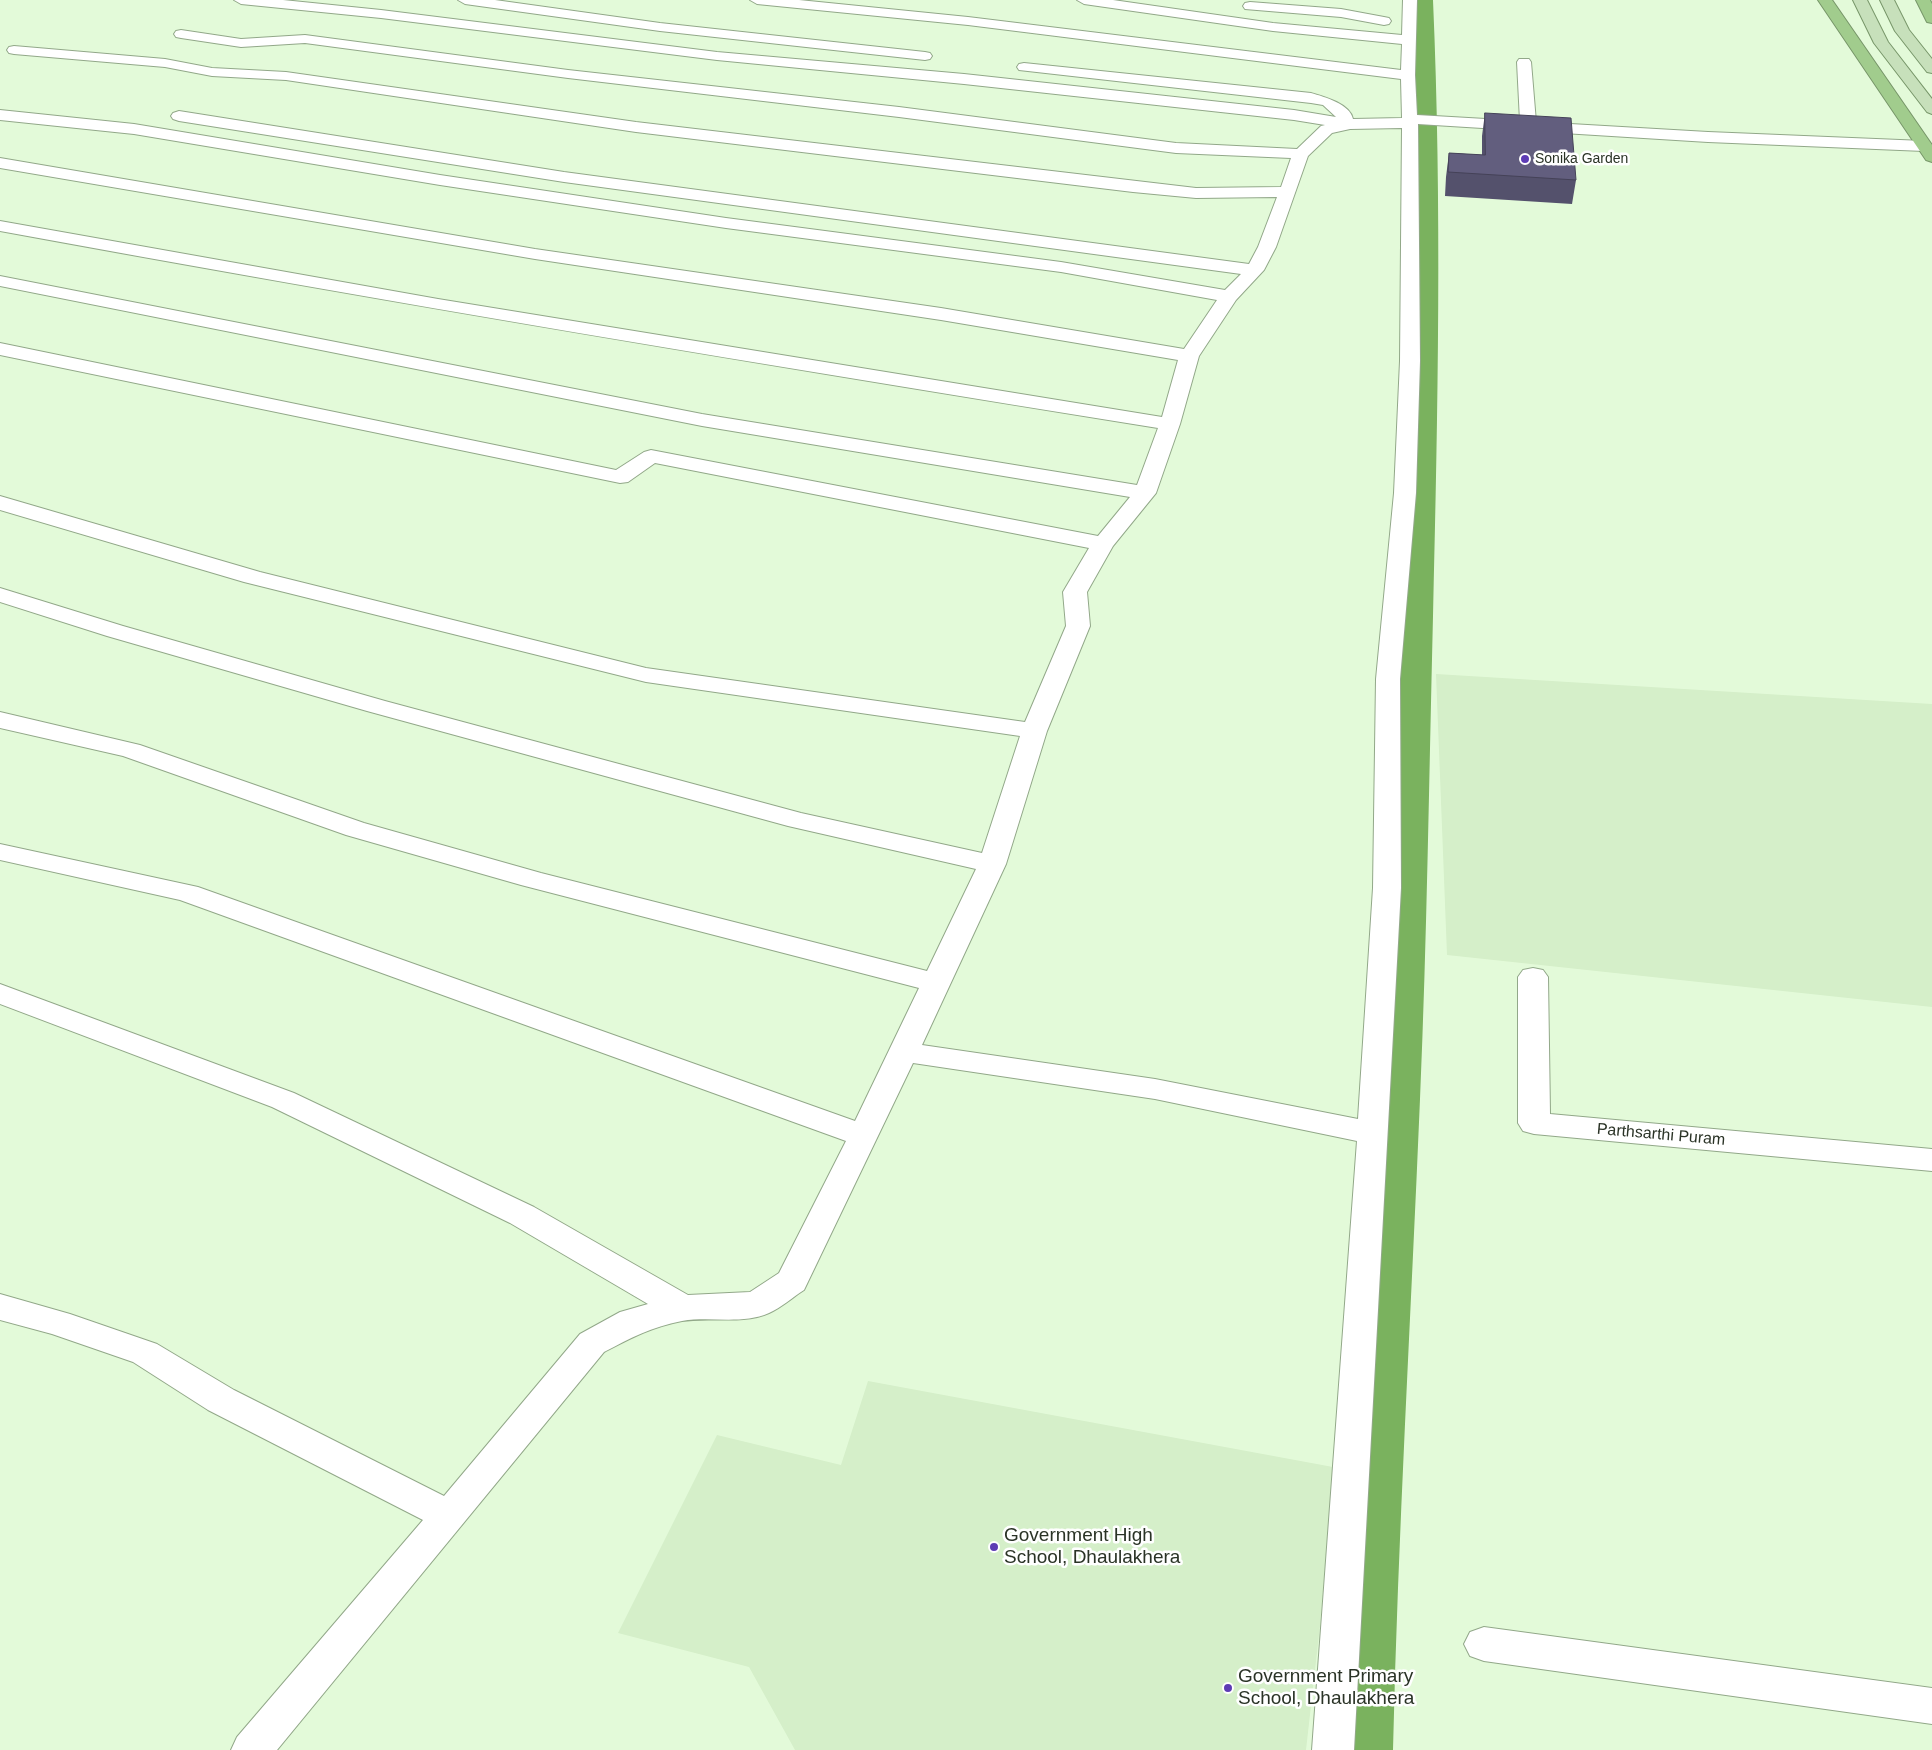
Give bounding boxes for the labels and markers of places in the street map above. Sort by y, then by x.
place label: Sonika Garden [1535,151,1628,167]
marker: Sonika Garden [1519,153,1531,165]
place label: Government High School, Dhaulakhera [1004,1525,1180,1569]
marker: Government High School, Dhaulakhera [988,1541,1000,1553]
place label: Government Primary School, Dhaulakhera [1238,1666,1414,1710]
marker: Government Primary School, Dhaulakhera [1222,1682,1234,1694]

